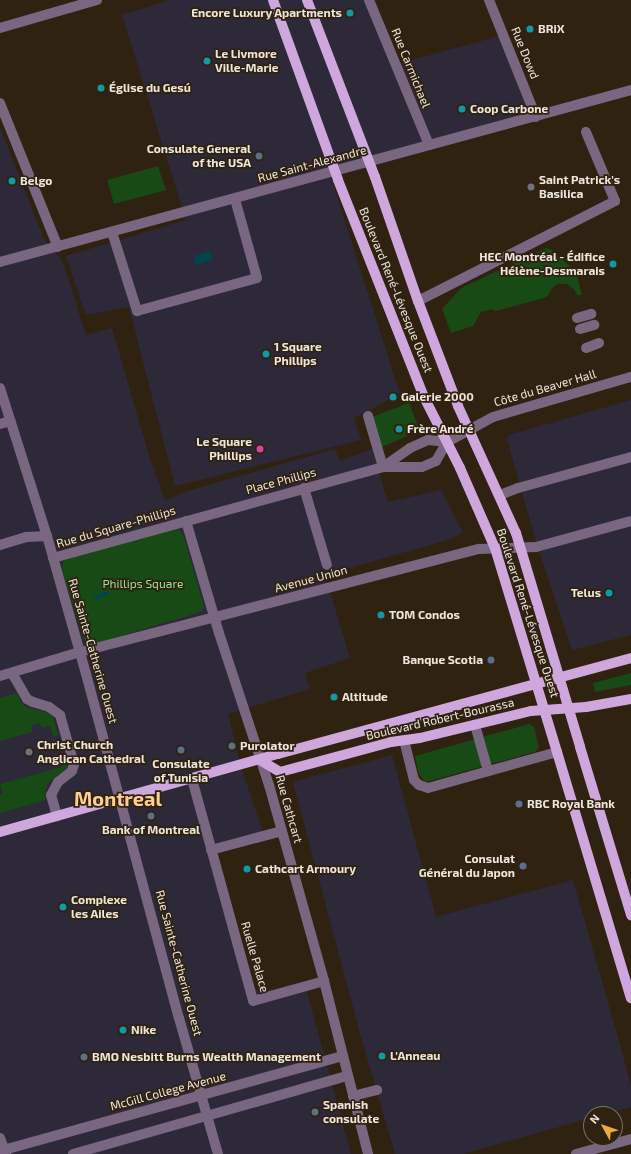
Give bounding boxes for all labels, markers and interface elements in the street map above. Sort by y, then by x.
place label: Encore Luxury Apartments [191,6,342,20]
marker: Encore Luxury Apartments [345,8,355,18]
place label: BRiX [538,22,564,36]
marker: BRiX [525,24,535,34]
street label: Rue Dowd [508,25,542,81]
street label: Rue Carmichael [388,26,434,110]
place label: Le Livmore Ville-Marie [215,47,279,75]
marker: Le Livmore Ville-Marie [202,56,212,66]
place label: Église du Gesú [109,81,191,95]
marker: Église du Gesú [96,83,106,93]
place label: Coop Carbone [470,102,548,116]
marker: Coop Carbone [457,104,467,114]
place label: Consulate General of the USA [147,142,251,170]
street label: Rue Saint-Alexandre [256,143,368,185]
marker: Consulate General of the USA [254,151,264,161]
place label: Saint Patrick's Basilica [539,173,620,201]
place label: Belgo [20,174,52,188]
marker: Belgo [7,176,17,186]
marker: Saint Patrick's Basilica [526,182,536,192]
street label: Boulevard René-Lévesque Ouest [356,205,436,375]
place label: HEC Montréal - Édifice Hélène-Desmarais [479,250,605,278]
marker: HEC Montréal - Édifice Hélène-Desmarais [608,259,618,269]
place label: 1 Square Phillips [274,340,322,368]
marker: 1 Square Phillips [261,349,271,359]
street label: Côte du Beaver Hall [492,366,598,410]
place label: Galerie 2000 [401,390,474,404]
marker: Galerie 2000 [388,392,398,402]
place label: Frère André [407,422,474,436]
marker: Frère André [394,424,404,434]
place label: Le Square Phillips [196,435,252,463]
marker: Le Square Phillips [255,444,265,454]
street label: Place Phillips [244,465,318,497]
street label: Rue du Square-Phillips [55,503,177,551]
street label: Boulevard René-Lévesque Ouest [494,527,562,699]
street label: Avenue Union [273,562,349,596]
street label: Rue Sainte-Catherine Ouest [65,577,121,725]
park label: Phillips Square [103,577,183,591]
place label: Telus [571,586,601,600]
marker: Telus [604,588,614,598]
place label: TOM Condos [389,608,460,622]
marker: TOM Condos [376,610,386,620]
place label: Banque Scotia [402,653,483,667]
marker: Banque Scotia [486,655,496,665]
place label: Altitude [342,690,388,704]
marker: Altitude [329,692,339,702]
street label: Boulevard Robert-Bourassa [364,695,516,743]
place label: Christ Church Anglican Cathedral [37,738,145,766]
place label: Purolator [240,739,295,753]
marker: Purolator [227,741,237,751]
marker: Consulate of Tunisia [176,745,186,755]
marker: Christ Church Anglican Cathedral [24,747,34,757]
place label: Consulate of Tunisia [152,757,210,785]
street label: Rue Cathcart [272,773,306,845]
district label: Montreal [74,786,162,810]
place label: RBC Royal Bank [527,797,615,811]
marker: RBC Royal Bank [514,799,524,809]
marker: Bank of Montreal [146,811,156,821]
place label: Bank of Montreal [102,823,200,837]
place label: Consulat Général du Japon [418,852,515,880]
marker: Consulat Général du Japon [518,861,528,871]
place label: Cathcart Armoury [255,862,356,876]
marker: Cathcart Armoury [242,864,252,874]
street label: Rue Sainte-Catherine Ouest [153,889,205,1037]
place label: Complexe les Ailes [71,893,127,921]
marker: Complexe les Ailes [58,902,68,912]
street label: Ruelle Palace [238,920,272,994]
place label: Nike [131,1023,156,1037]
marker: Nike [118,1025,128,1035]
place label: L’Anneau [390,1049,440,1063]
place label: BMO Nesbitt Burns Wealth Management [92,1050,321,1064]
marker: L’Anneau [377,1051,387,1061]
marker: BMO Nesbitt Burns Wealth Management [79,1052,89,1062]
street label: McGill College Avenue [108,1069,228,1113]
place label: Spanish consulate [323,1098,379,1126]
north arrow [583,1106,623,1146]
marker: Spanish consulate [310,1107,320,1117]
text: N [587,1111,602,1126]

